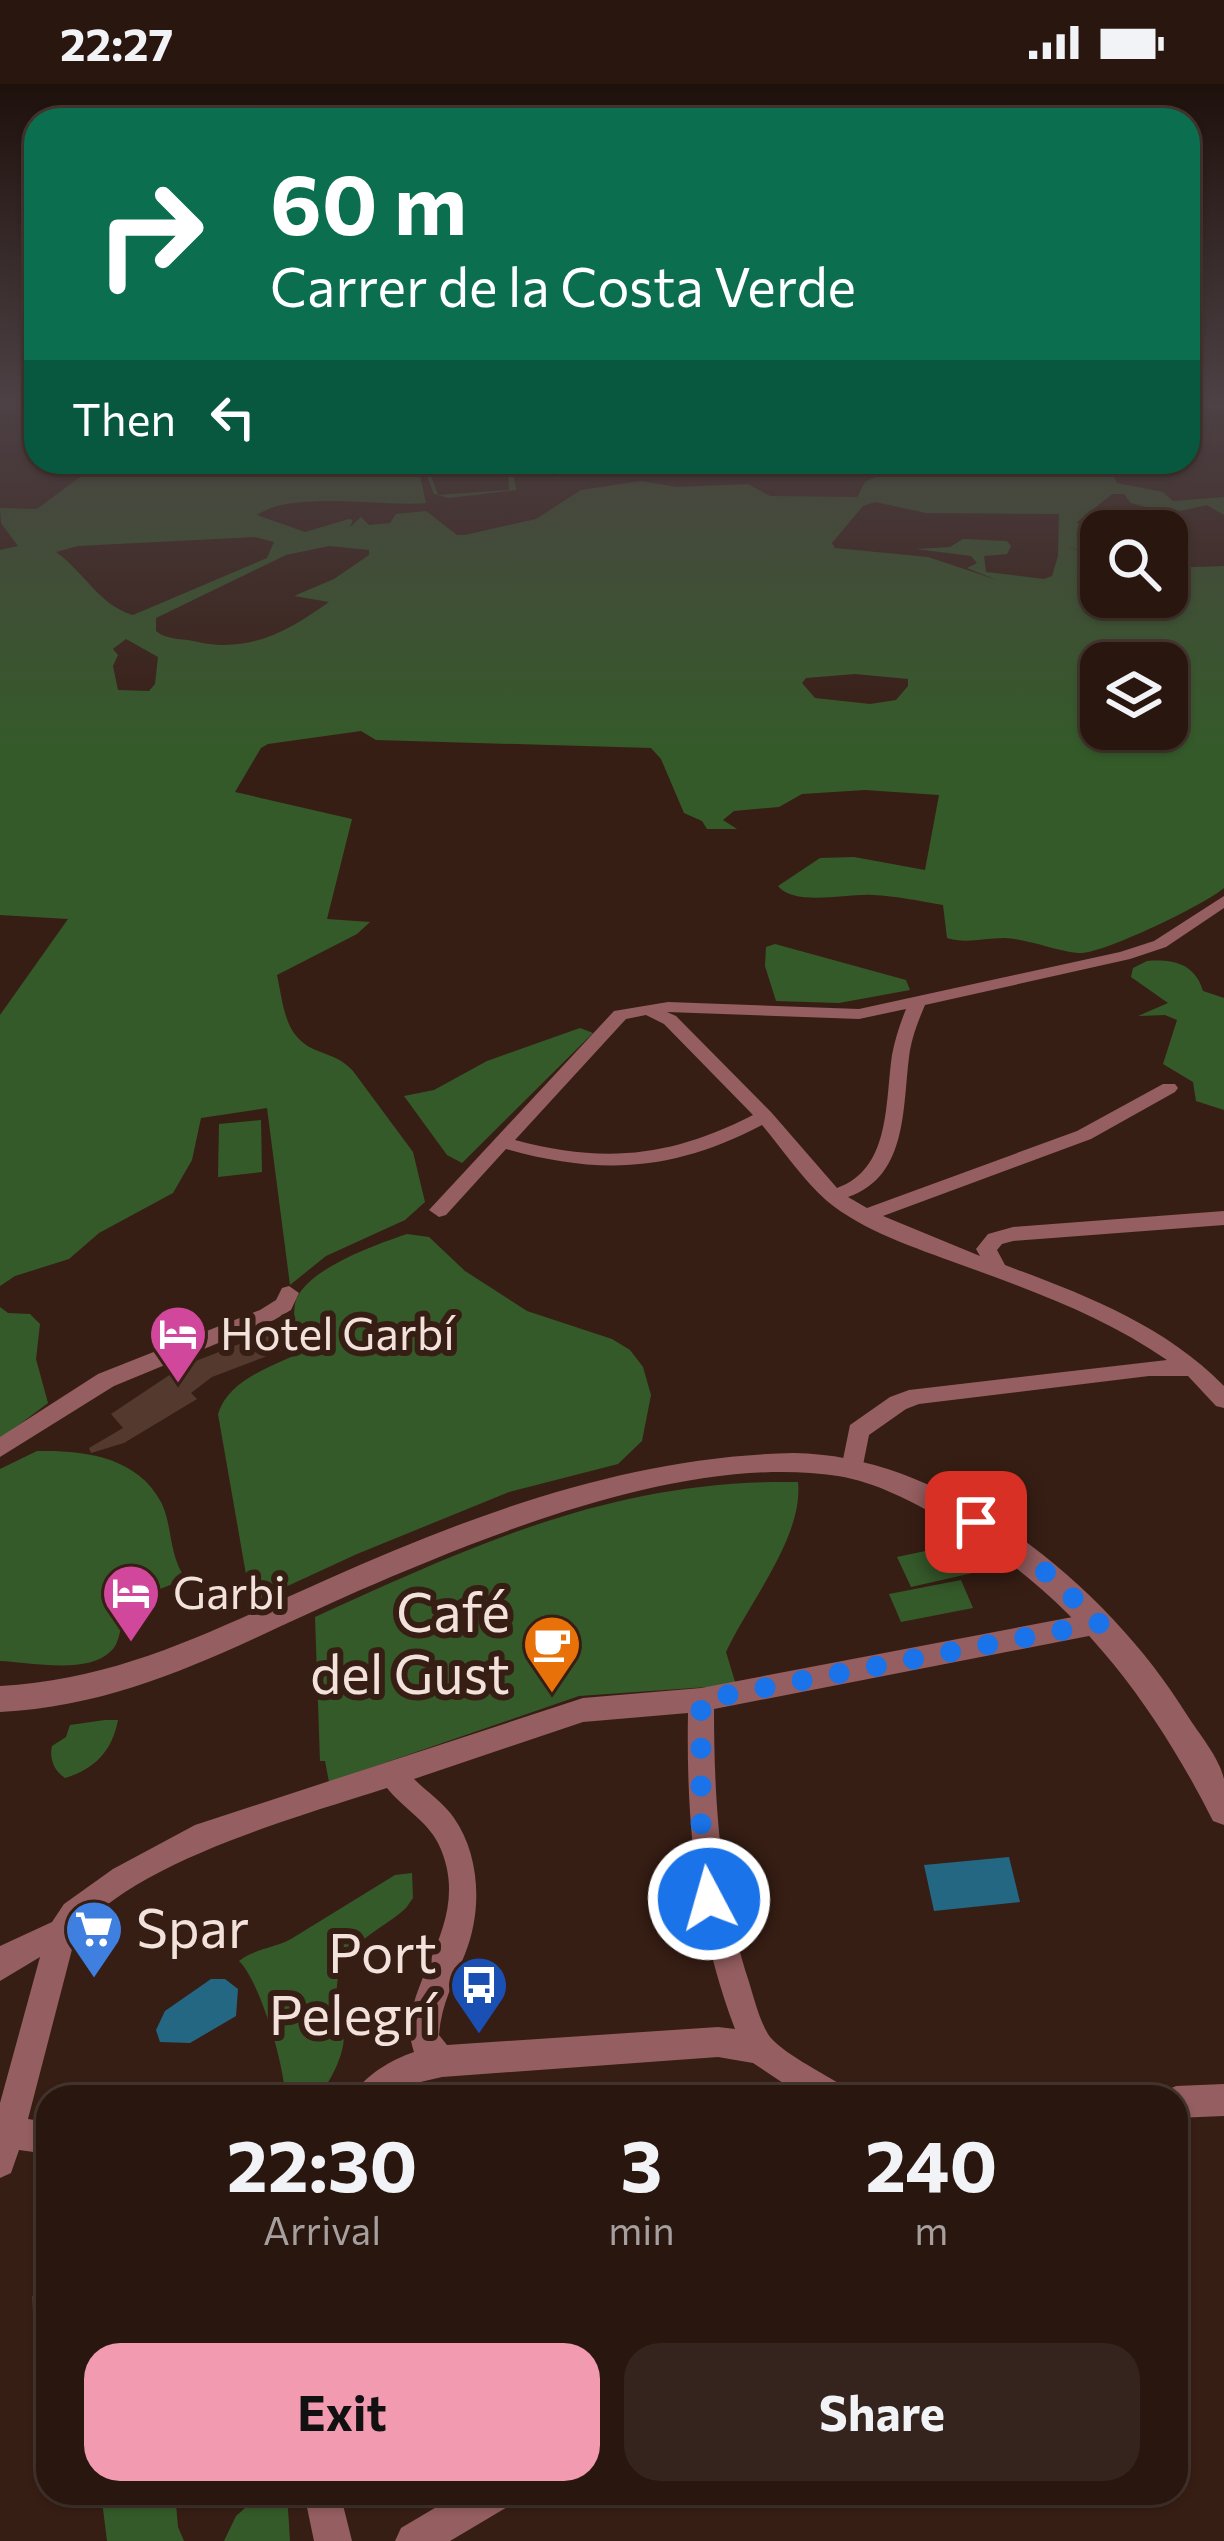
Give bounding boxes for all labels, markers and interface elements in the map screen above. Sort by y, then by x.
text: 22:27 [60,15,173,70]
text: 60 m [270,150,467,252]
icon: right [72,156,228,312]
text: Carrer de la Costa Verde [270,252,856,318]
icon: left [200,384,266,450]
text: Then [72,390,176,445]
map controls [1080,510,1188,750]
button: search [1080,510,1188,618]
button: layers [1080,642,1188,750]
hotel icon: Hotel Garbí [147,1303,209,1385]
place label: Hotel Garbí [220,1304,456,1359]
pin [925,1471,1027,1573]
icon: arrive [943,1489,1009,1555]
hotel icon: Garbi [100,1562,162,1644]
place label: Garbi [173,1563,286,1618]
place label: Café del Gust [310,1577,510,1705]
cafe icon: Café del Gust [521,1613,583,1695]
position arrow [646,1836,772,1962]
place label: Spar [136,1893,249,1959]
supermarket icon: Spar [63,1898,125,1980]
place label: Port Pelegrí [269,1918,439,2046]
bus stop icon: Port Pelegrí [448,1954,510,2036]
text: 22:30 [227,2119,417,2207]
text: 3 [620,2119,662,2207]
text: 240 [865,2119,997,2207]
text: Arrival [263,2205,381,2253]
text: min [608,2205,675,2253]
text: m [914,2205,948,2253]
button: Exit [84,2343,600,2481]
button: Share [624,2343,1140,2481]

